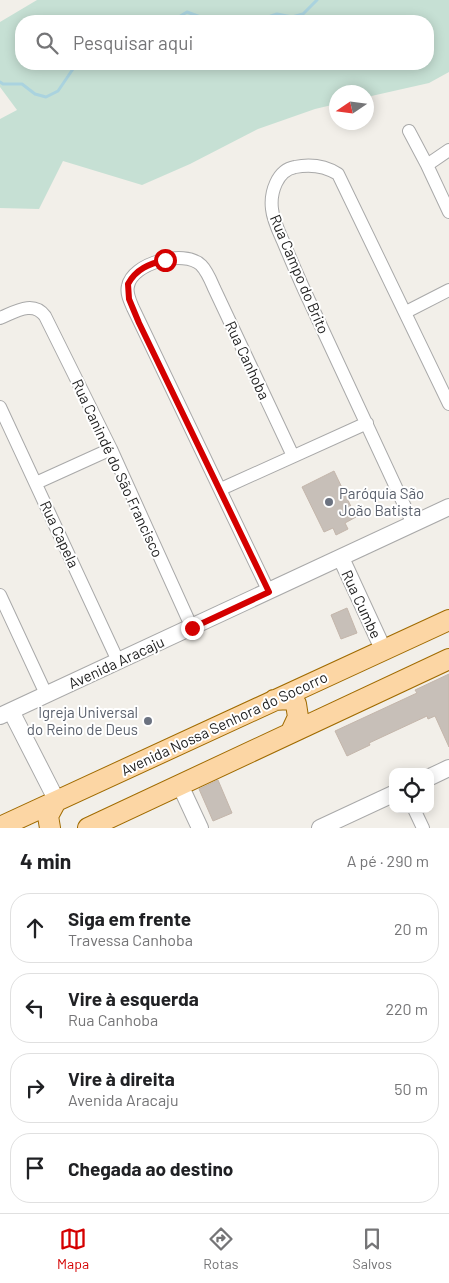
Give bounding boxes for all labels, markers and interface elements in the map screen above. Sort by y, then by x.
search box [15,15,434,70]
icon: search [33,29,61,57]
text: Pesquisar aqui [73,31,193,54]
north arrow [329,85,374,130]
street label: Rua Campo do Brito [267,212,333,336]
route start [154,249,177,272]
street label: Rua Canhoba [222,318,274,402]
street label: Rua Canindé do São Francisco [69,376,167,560]
place label: Paróquia São João Batista [339,484,424,519]
marker: Paróquia São João Batista [323,496,335,508]
street label: Rua Capela [37,498,83,570]
street label: Rua Cumbe [338,567,386,641]
route end [181,617,204,640]
street label: Avenida Aracaju [65,632,167,692]
street label: Avenida Nossa Senhora do Socorro [118,667,330,779]
place label: Igreja Universal do Reino de Deus [27,703,138,738]
marker: Igreja Universal do Reino de Deus [142,715,154,727]
map controls [389,768,434,813]
button: locate [389,768,434,813]
text: 4 min [20,848,71,873]
text: A pé · 290 m [347,851,429,870]
text: Siga em frente [68,907,191,930]
icon: ahead [21,914,49,942]
text: 20 m [394,919,428,938]
text: Travessa Canhoba [68,930,193,949]
text: Vire à esquerda [68,987,199,1010]
icon: left [21,994,49,1022]
text: 220 m [385,999,428,1018]
text: Rua Canhoba [68,1010,158,1029]
text: Vire à direita [68,1067,175,1090]
icon: right [21,1074,49,1102]
text: 50 m [394,1079,428,1098]
text: Avenida Aracaju [68,1090,179,1109]
icon: arrive [21,1154,49,1182]
text: Chegada ao destino [68,1157,233,1180]
tab: Mapa [57,1225,89,1272]
tab: Rotas [203,1225,238,1272]
tab: Salvos [353,1225,392,1272]

